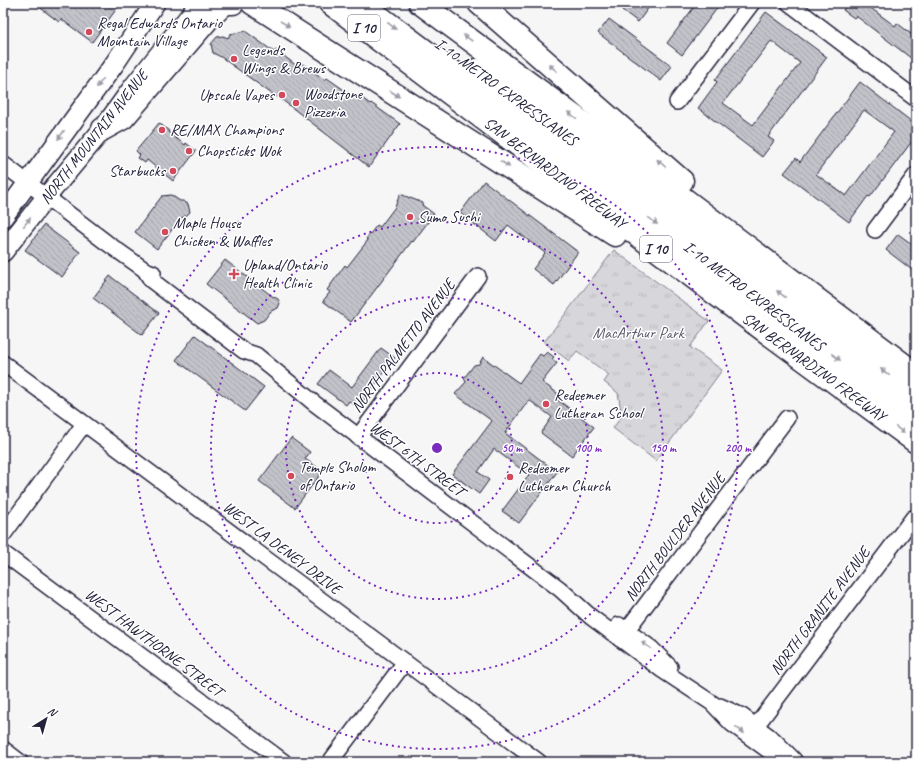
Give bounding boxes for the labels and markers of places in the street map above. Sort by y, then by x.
place label: Regal Edwards Ontario Mountain Village [97,13,223,51]
marker: Regal Edwards Ontario Mountain Village [84,27,94,37]
place label: Legends Wings & Brews [242,40,327,78]
marker: Legends Wings & Brews [229,54,239,64]
place label: Woodstone Pizzeria [304,84,364,122]
place label: Upscale Vapes [199,85,276,105]
marker: Upscale Vapes [277,90,287,100]
marker: Woodstone Pizzeria [291,98,301,108]
place label: RE/MAX Champions [170,120,285,140]
marker: RE/MAX Champions [157,125,167,135]
place label: Chopsticks Wok [197,141,282,161]
marker: Chopsticks Wok [184,146,194,156]
place label: Starbucks [109,161,167,181]
marker: Starbucks [168,166,178,176]
place label: Sumo Sushi [418,207,481,227]
marker: Sumo Sushi [405,212,415,222]
place label: Maple House Chicken & Waffles [173,213,273,251]
marker: Maple House Chicken & Waffles [160,227,170,237]
place label: Upland/Ontario Health Clinic [243,255,329,293]
marker: Upland/Ontario Health Clinic [228,268,240,280]
place label: Redeemer Lutheran School [554,385,645,423]
marker: Redeemer Lutheran School [541,399,551,409]
centre of rings [430,441,444,455]
place label: Temple Sholom of Ontario [299,457,376,495]
place label: Redeemer Lutheran Church [518,458,611,496]
marker: Temple Sholom of Ontario [286,471,296,481]
marker: Redeemer Lutheran Church [505,472,515,482]

